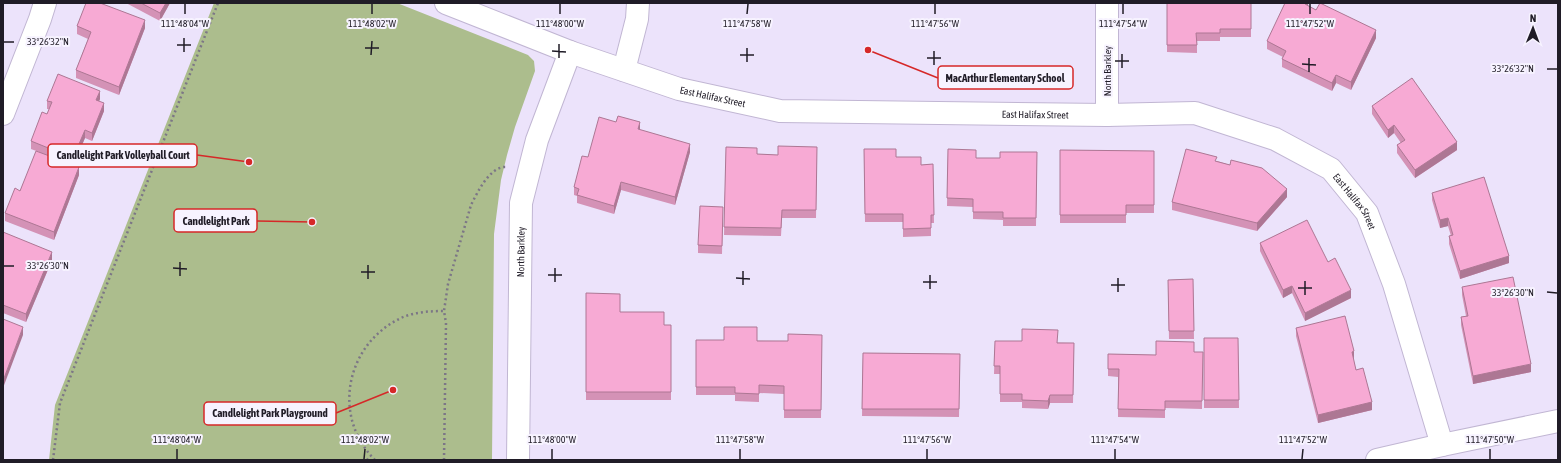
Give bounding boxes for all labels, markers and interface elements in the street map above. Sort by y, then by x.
north arrow [1513,8,1553,48]
text: N [1530,12,1537,24]
text: 111°48'04"W [161,18,210,29]
text: 111°48'02"W [348,18,397,29]
text: 111°48'00"W [536,18,585,29]
text: 111°47'58"W [723,18,772,29]
text: 111°47'56"W [911,18,960,29]
text: 111°47'54"W [1099,18,1148,29]
text: 111°47'52"W [1286,18,1335,29]
text: 33°26'32"N [27,36,69,47]
street label: North Barkley [1102,46,1113,96]
text: 33°26'32"N [1492,63,1534,74]
callout: MacArthur Elementary School [938,66,1073,89]
text: MacArthur Elementary School [945,72,1066,84]
street label: East Halifax Street [679,84,747,109]
street label: East Halifax Street [1002,108,1069,120]
callout: Candlelight Park Volleyball Court [48,144,197,167]
text: Candlelight Park Volleyball Court [56,149,190,161]
street label: East Halifax Street [1331,171,1378,231]
callout: Candlelight Park [174,209,257,232]
text: Candlelight Park [183,215,250,227]
street label: North Barkley [515,227,526,277]
text: 33°26'30"N [27,260,69,271]
text: 33°26'30"N [1492,287,1534,298]
callout: Candlelight Park Playground [204,402,336,425]
text: Candlelight Park Playground [212,407,328,419]
text: 111°48'04"W [153,434,202,445]
text: 111°48'02"W [341,434,390,445]
text: 111°48'00"W [528,434,577,445]
text: 111°47'58"W [716,434,765,445]
text: 111°47'56"W [903,434,952,445]
text: 111°47'54"W [1091,434,1140,445]
text: 111°47'52"W [1279,434,1328,445]
text: 111°47'50"W [1466,434,1515,445]

